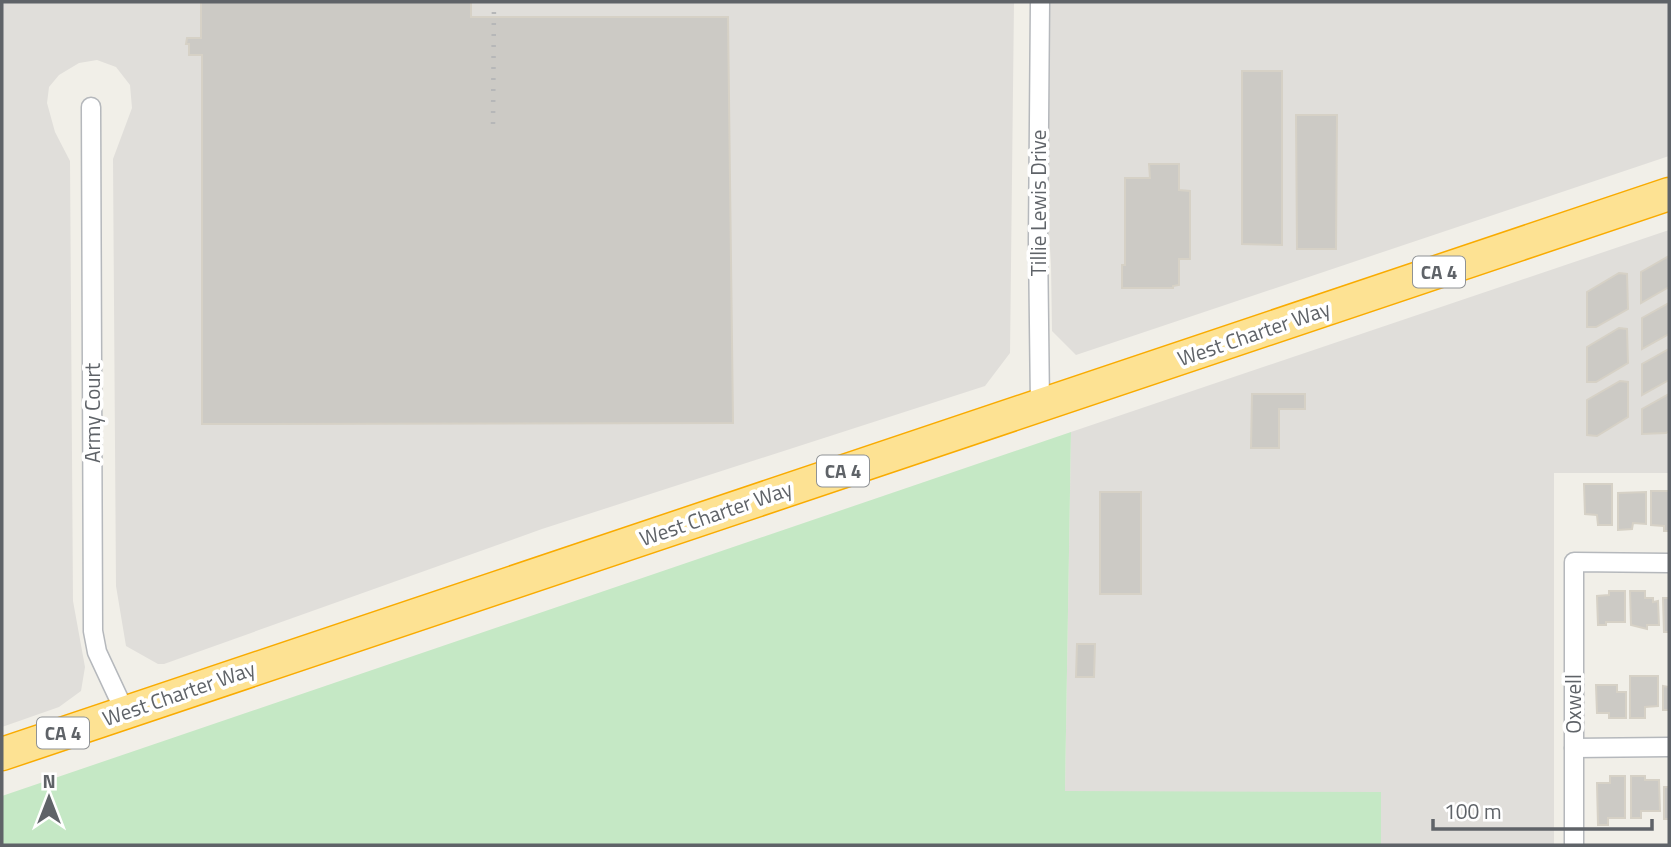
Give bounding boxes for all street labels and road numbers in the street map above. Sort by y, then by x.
street label: Tillie Lewis Drive [1022,130,1054,276]
road number: CA 4 [1413,256,1465,288]
street label: West Charter Way [1173,292,1334,374]
street label: Army Court [76,362,108,463]
road number: CA 4 [817,456,869,486]
street label: West Charter Way [635,472,796,554]
street label: West Charter Way [98,652,259,734]
street label: Oxwell [1557,674,1589,734]
road number: CA 4 [37,718,89,748]

